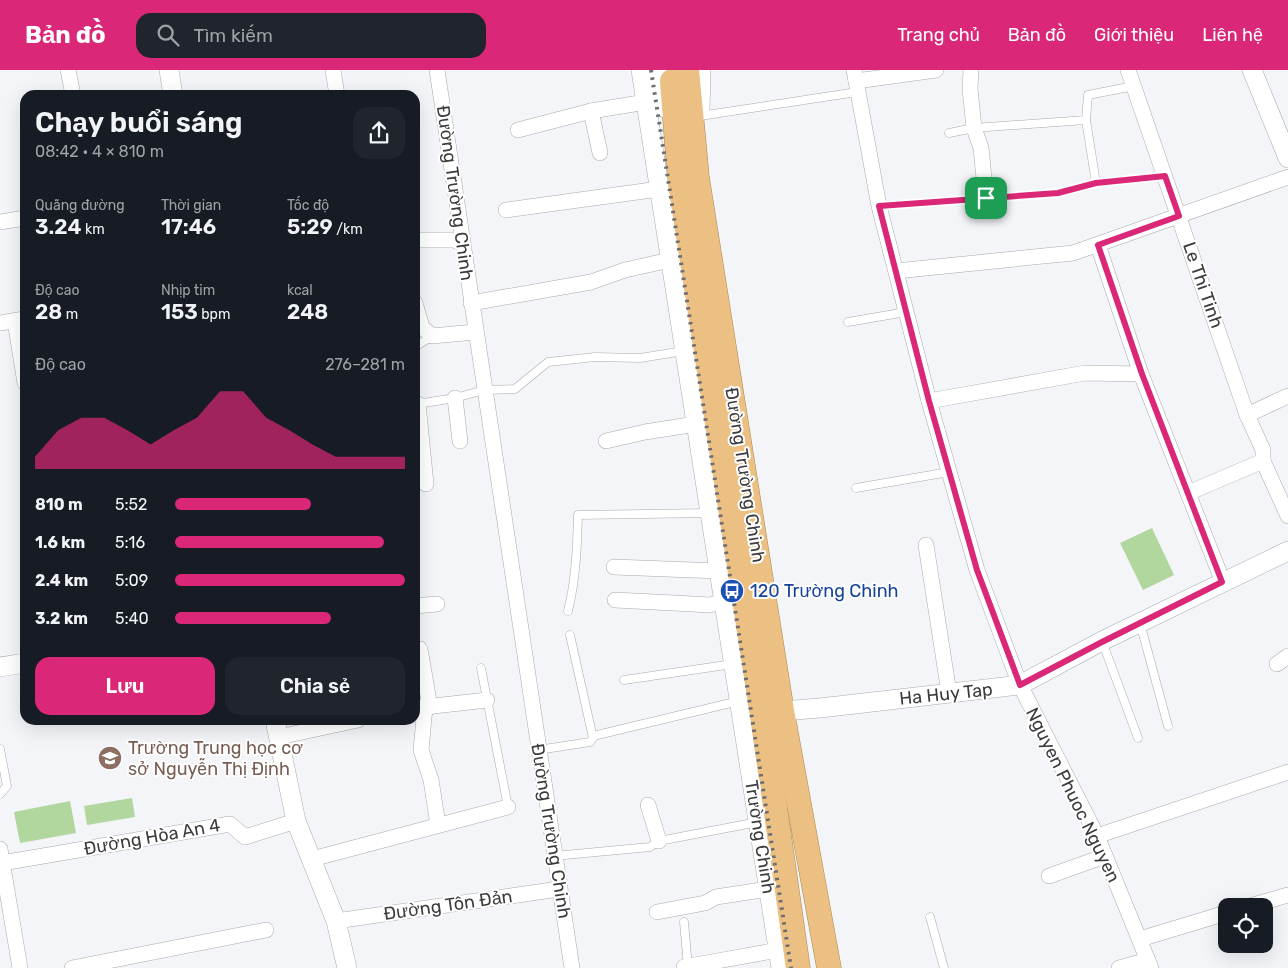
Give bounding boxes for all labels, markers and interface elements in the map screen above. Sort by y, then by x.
search box [136,13,486,58]
text: Bản đồ [25,21,106,49]
icon: search [154,21,182,49]
text: Tìm kiếm [194,24,273,47]
text: Trang chủ [897,24,980,46]
text: Bản đồ [1008,24,1066,46]
text: Giới thiệu [1094,24,1174,46]
text: Liên hệ [1202,24,1263,46]
street label: Đường Trường Chinh [432,104,478,282]
text: Chạy buổi sáng [35,106,242,139]
button: share [353,107,405,159]
text: 08:42 · 4 × 810 m [35,142,164,161]
pin [965,177,1007,219]
icon: arrive [972,184,1000,212]
text: Quãng đường [35,197,125,214]
text: Thời gian [161,197,221,214]
text: Tốc độ [287,197,329,214]
text: 3.24 [35,214,82,239]
text: 17:46 [161,214,216,239]
text: 5:29 [287,214,333,239]
text: km [82,221,105,238]
text: /km [333,221,363,238]
street label: Le Thi Tinh [1178,239,1228,331]
text: Độ cao [35,282,79,299]
text: Nhịp tim [161,282,215,299]
text: kcal [287,282,313,299]
text: 28 [35,299,62,324]
text: 153 [161,299,198,324]
text: 248 [287,299,328,324]
text: m [62,306,78,323]
text: bpm [198,306,230,323]
text: Độ cao [35,355,86,374]
text: 276–281 m [325,355,405,374]
street label: Đường Trường Chinh [720,386,770,564]
text: 810 m [35,495,83,514]
text: 5:52 [115,495,148,514]
text: 1.6 km [35,533,85,552]
text: 5:16 [115,533,145,552]
text: 2.4 km [35,571,88,590]
text: 5:09 [115,571,148,590]
bus stop icon: 120 Trường Chinh [719,578,745,604]
place label: 120 Trường Chinh [750,580,899,602]
text: 3.2 km [35,609,88,628]
text: 5:40 [115,609,149,628]
button: Lưu [35,657,215,715]
button: Chia sẻ [225,657,405,715]
street label: Ha Huy Tap [898,678,994,710]
street label: Nguyen Phuoc Nguyen [1021,704,1125,886]
place label: Trường Trung học cơ sở Nguyễn Thị Định [128,737,303,780]
street label: Đường Trường Chinh [526,742,576,920]
school or university icon: Trường Trung học cơ sở Nguyễn Thị Định [97,745,123,771]
street label: Trường Chinh [740,779,780,895]
street label: Đường Hòa An 4 [82,814,222,860]
street label: Đường Tôn Đản [382,885,514,925]
map controls [1218,898,1273,953]
button: locate [1218,898,1273,953]

